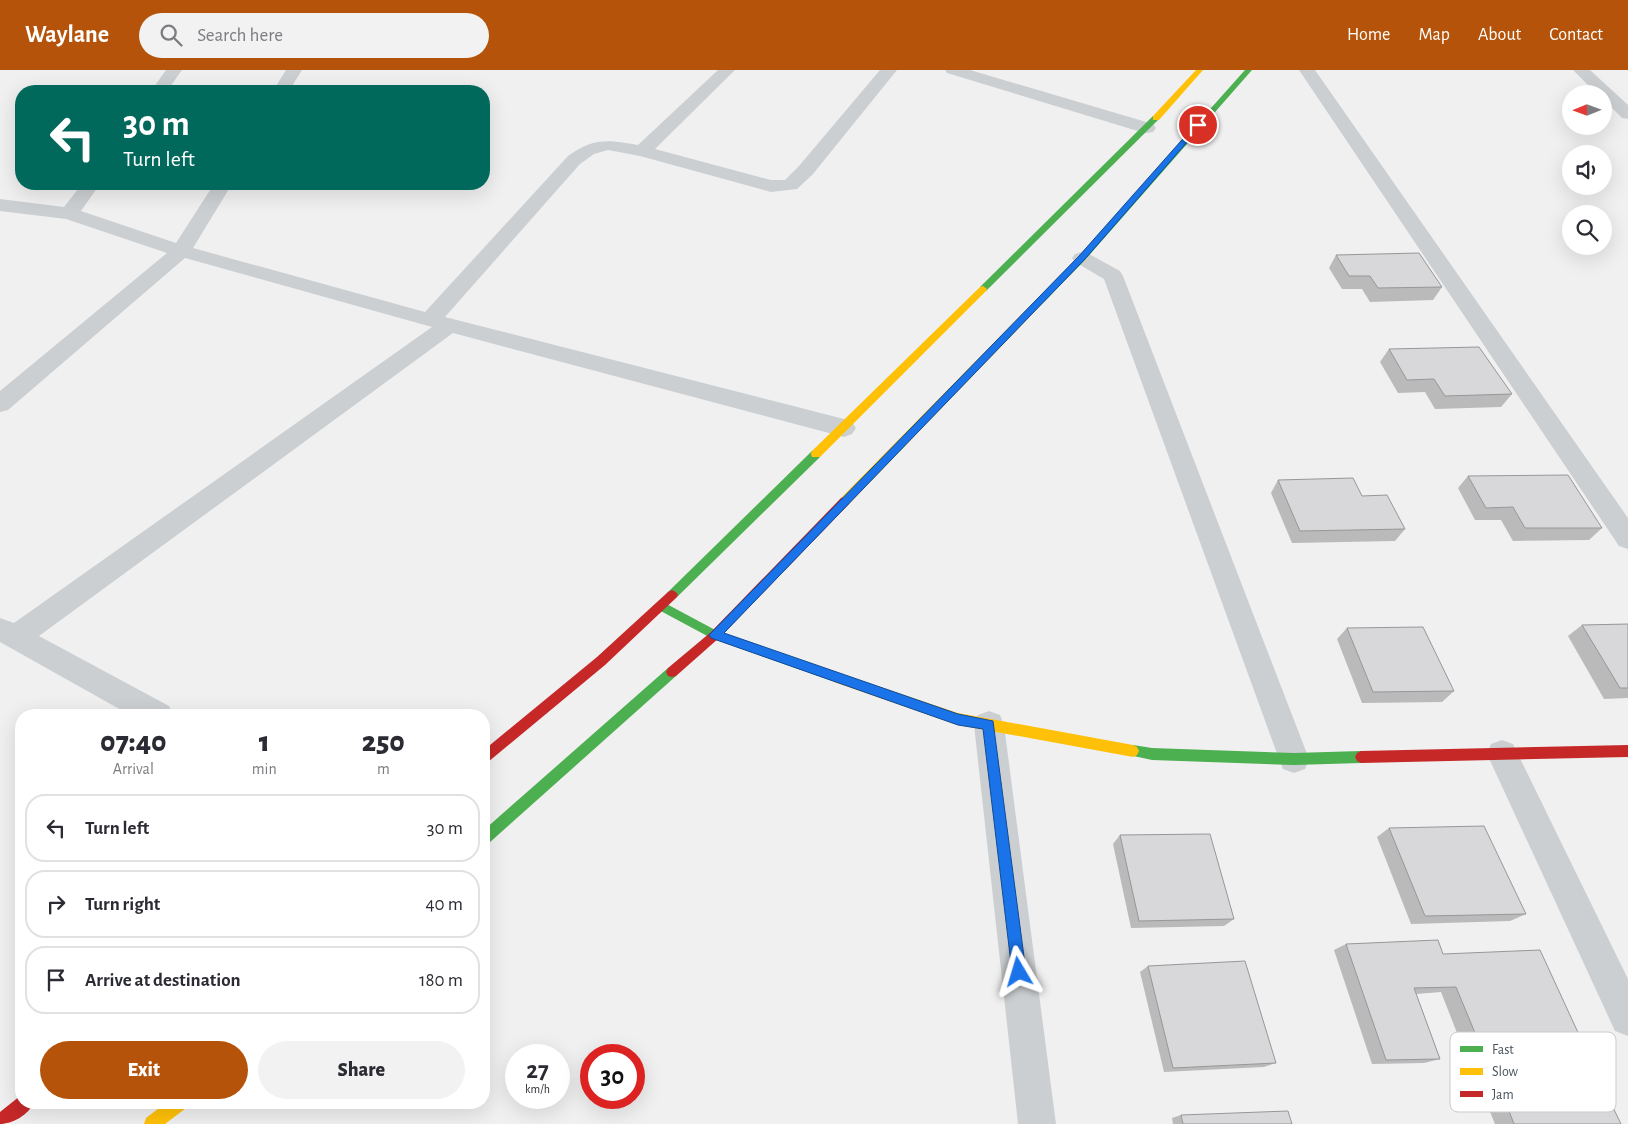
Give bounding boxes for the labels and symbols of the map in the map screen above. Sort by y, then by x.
north arrow [1562,85,1612,135]
pin [1177,104,1219,146]
position arrow [992,945,1044,997]
legend [1450,1032,1616,1112]
text: Fast [1492,1043,1514,1057]
speed limit sign: 30 [580,1044,645,1109]
text: Slow [1492,1065,1519,1079]
text: Jam [1492,1088,1514,1102]

